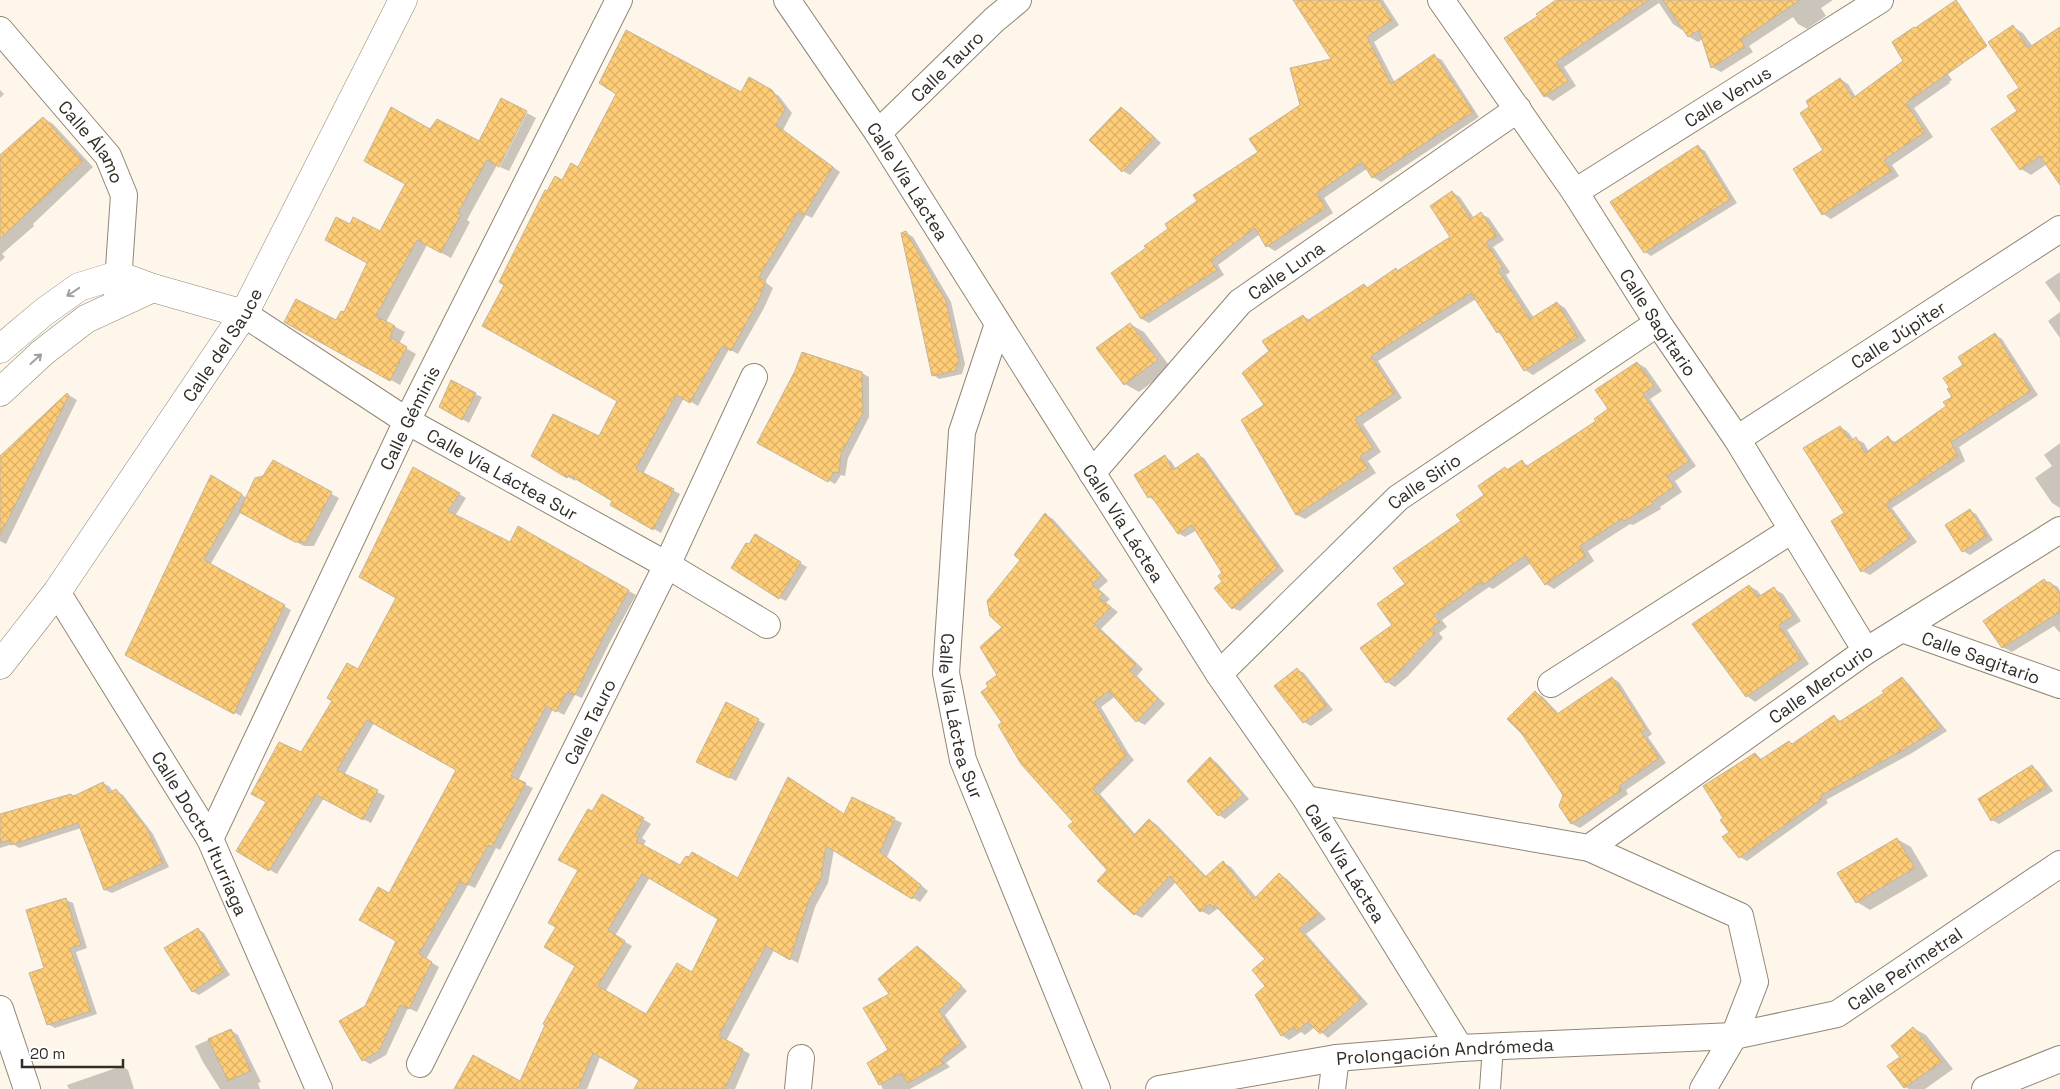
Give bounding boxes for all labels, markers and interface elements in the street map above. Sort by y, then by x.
street label: Calle Tauro [905,25,988,107]
street label: Calle Venus [1680,60,1775,132]
street label: Calle Álamo [54,95,129,187]
street label: Calle Vía Láctea [862,117,954,245]
street label: Calle Luna [1243,236,1329,305]
street label: Calle Sagitario [1615,264,1702,381]
street label: Calle del Sauce [177,284,267,406]
one-way arrow [66,287,80,297]
street label: Calle Júpiter [1846,295,1950,374]
one-way arrow [30,353,43,365]
street label: Calle Géminis [374,362,445,474]
street label: Calle Vía Láctea Sur [423,423,582,525]
street label: Calle Sirio [1382,448,1465,514]
street label: Calle Vía Láctea [1078,459,1170,586]
street label: Calle Sagitario [1919,625,2044,689]
street label: Calle Vía Láctea Sur [934,632,989,802]
street label: Calle Mercurio [1764,638,1877,728]
street label: Calle Tauro [558,675,620,769]
street label: Calle Doctor Iturriaga [147,747,253,919]
street label: Calle Vía Láctea [1300,799,1391,927]
street label: Calle Perimetral [1843,922,1966,1015]
street label: Prolongación Andrómeda [1335,1032,1554,1069]
scale bar [22,1036,124,1068]
text: 20 m [30,1044,65,1063]

